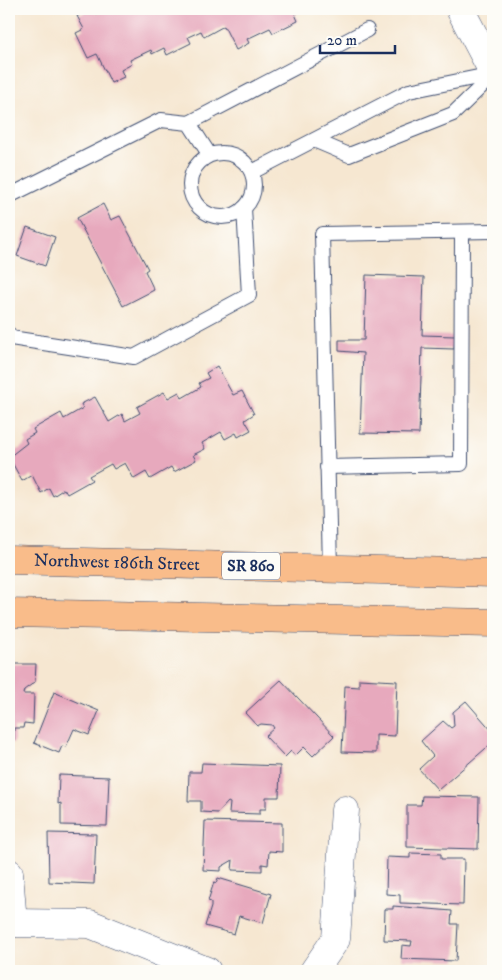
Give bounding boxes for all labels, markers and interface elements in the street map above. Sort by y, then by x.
scale bar [320,22,394,54]
text: 20 m [327,31,357,50]
street label: Northwest 186th Street [34,550,201,576]
road number: SR 860 [222,552,280,580]

